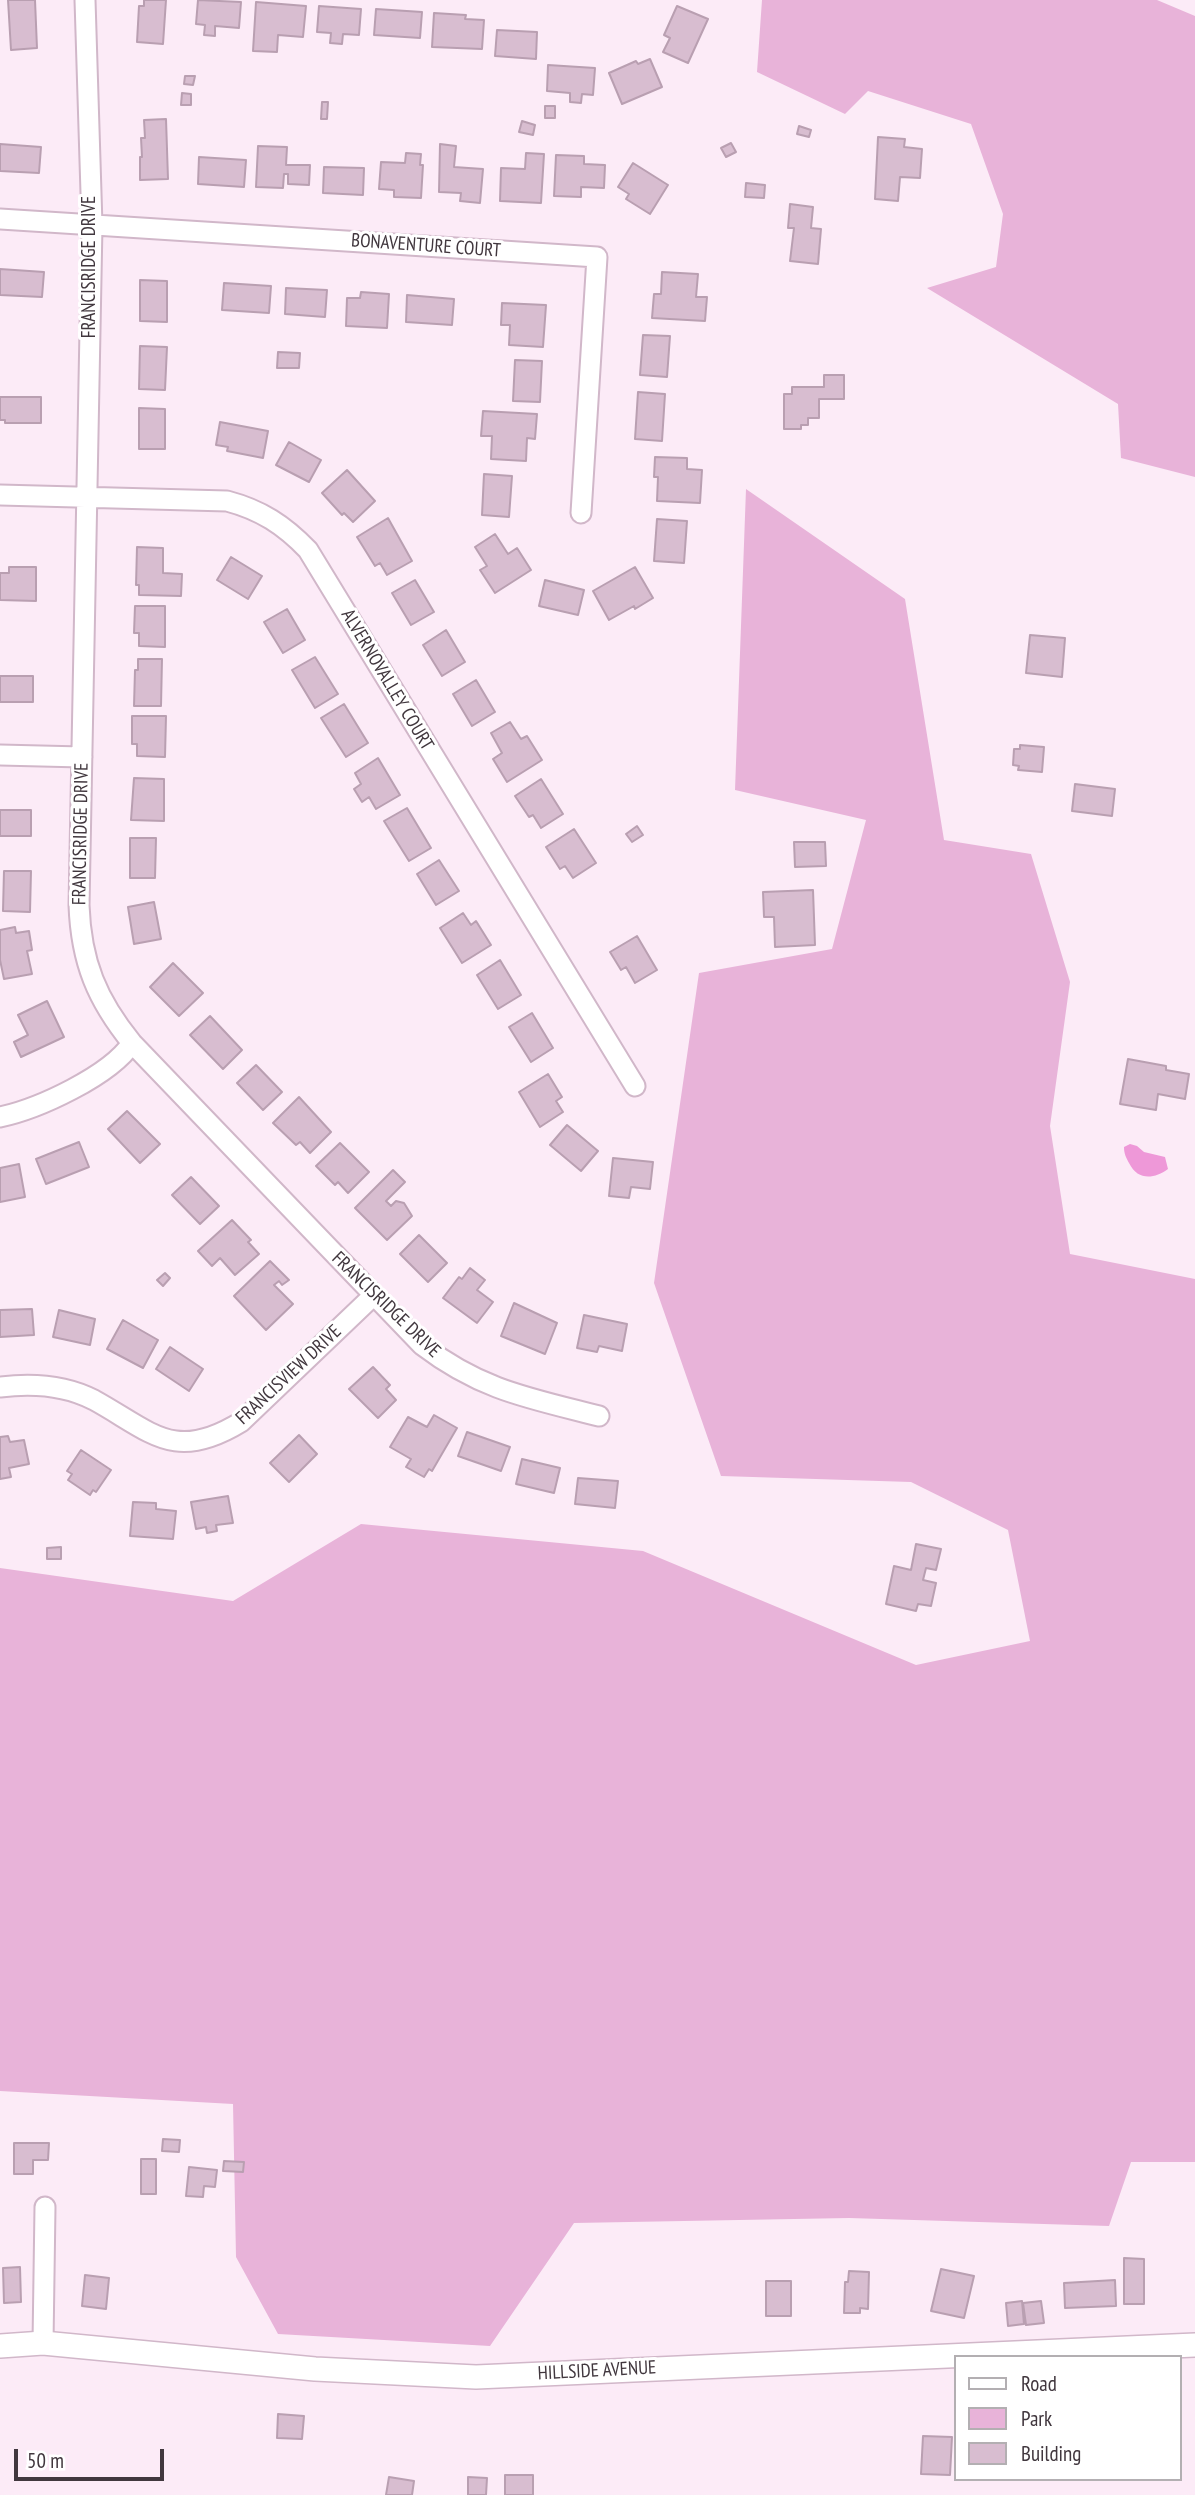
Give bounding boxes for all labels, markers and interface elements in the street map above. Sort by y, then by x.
street label: FRANCISRIDGE DRIVE [79,196,101,338]
street label: BONAVENTURE COURT [350,229,502,263]
street label: ALVERNOVALLEY COURT [336,605,438,755]
street label: FRANCISRIDGE DRIVE [68,763,94,905]
street label: FRANCISRIDGE DRIVE [327,1247,445,1363]
street label: FRANCISVIEW DRIVE [232,1320,346,1430]
legend [954,2355,1181,2481]
street label: HILLSIDE AVENUE [537,2357,657,2385]
text: Road [1021,2370,1057,2397]
text: Park [1021,2405,1052,2432]
scale bar [18,2436,168,2480]
text: Building [1021,2440,1081,2467]
text: 50 m [27,2447,64,2474]

